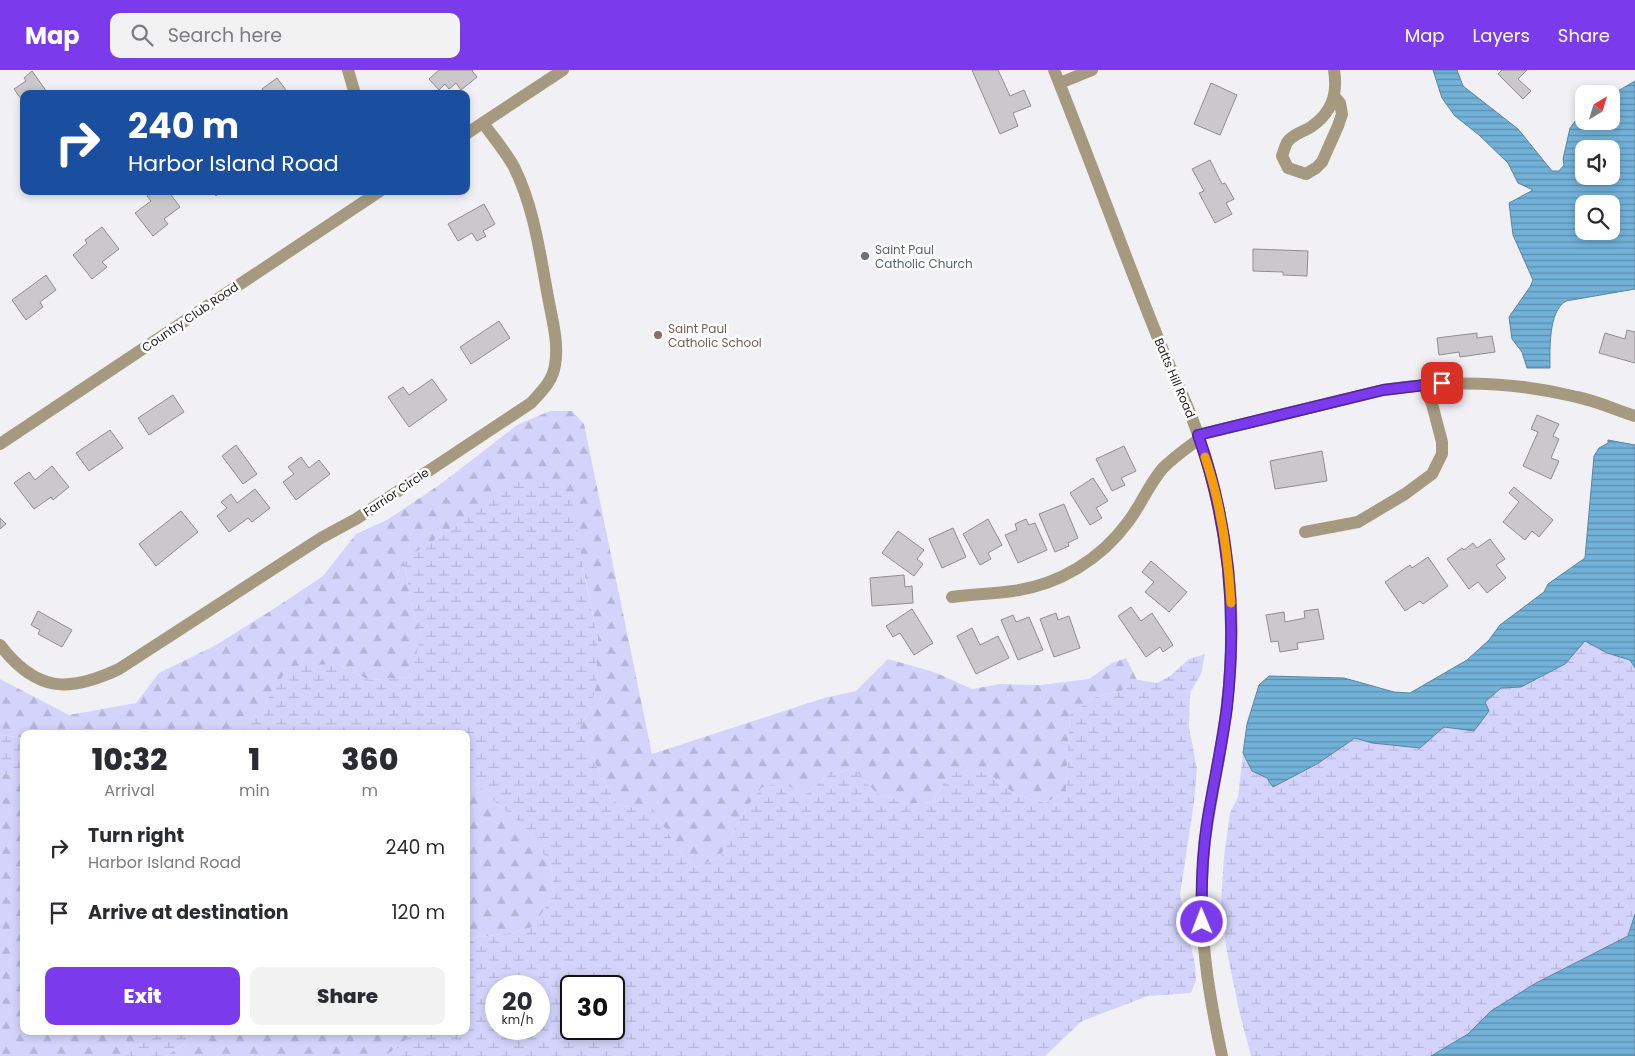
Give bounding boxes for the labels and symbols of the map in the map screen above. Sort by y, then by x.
north arrow [1575,85,1620,130]
place label: Saint Paul Catholic Church [875,241,973,272]
marker: Saint Paul Catholic Church [859,250,871,262]
street label: Country Club Road [138,278,242,356]
place label: Saint Paul Catholic School [668,320,762,351]
marker: Saint Paul Catholic School [652,329,664,341]
street label: Batts Hill Road [1151,335,1199,421]
pin [1421,362,1463,404]
street label: Farrior Circle [360,464,432,520]
position arrow [1175,895,1227,947]
speed limit sign: 30 [560,975,625,1040]

